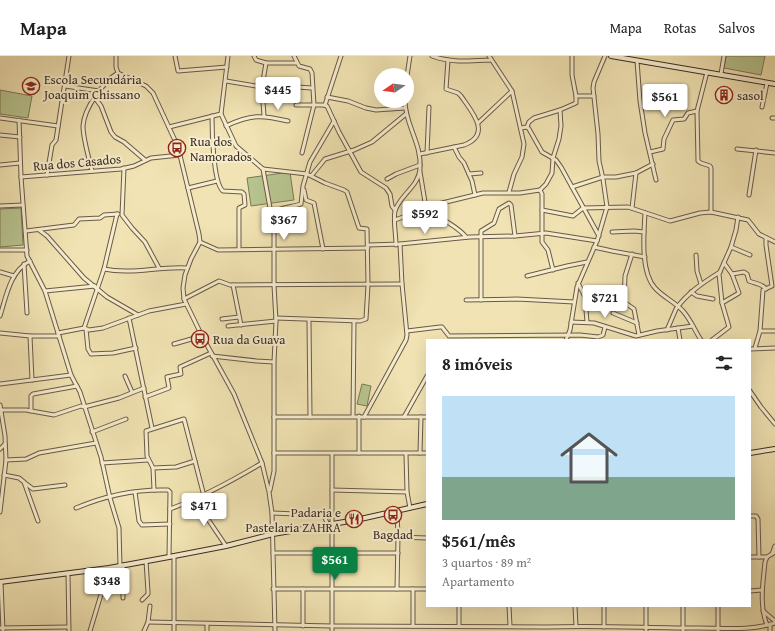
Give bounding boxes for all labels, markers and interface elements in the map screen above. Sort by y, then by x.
text: Mapa [20,14,67,42]
text: Mapa [610,18,642,38]
text: Rotas [664,18,696,38]
text: Salvos [718,18,755,38]
north arrow [374,68,414,108]
map controls [374,68,414,108]
place label: Escola Secundária Joaquim Chissano [42,70,142,104]
school or university icon: Escola Secundária Joaquim Chissano [21,76,41,96]
pin: $445 [254,77,302,111]
text: $445 [265,80,291,99]
pin: $561 [641,84,689,118]
building icon: sasol [714,85,734,105]
place label: sasol [737,86,764,105]
text: $561 [652,87,678,106]
place label: Rua dos Namorados [190,132,252,166]
bus stop icon: Rua dos Namorados [167,138,187,158]
street label: Rua dos Casados [32,149,122,176]
pin: $592 [401,201,449,235]
text: $592 [412,204,438,223]
pin: $367 [260,207,308,241]
text: $367 [271,210,297,229]
pin: $721 [581,285,629,319]
text: $721 [592,288,618,307]
bus stop icon: Rua da Guava [190,329,210,349]
place label: Rua da Guava [213,330,286,349]
text: 8 imóveis [442,351,513,376]
icon: filters [713,352,735,374]
icon: home [553,422,625,494]
pin: $471 [180,493,228,527]
text: $471 [191,496,217,515]
place label: Padaria e Pastelaria ZAHRA [245,503,341,537]
bus stop icon: Bagdad [383,505,403,525]
restaurant icon: Padaria e Pastelaria ZAHRA [344,509,364,529]
place label: Bagdad [373,525,413,544]
text: $561/mês [442,528,516,553]
pin: $561 [311,547,359,581]
text: $561 [322,550,348,569]
text: 3 quartos · 89 m² [442,553,531,572]
pin: $348 [83,568,131,602]
text: $348 [94,571,120,590]
text: Apartamento [442,572,514,591]

